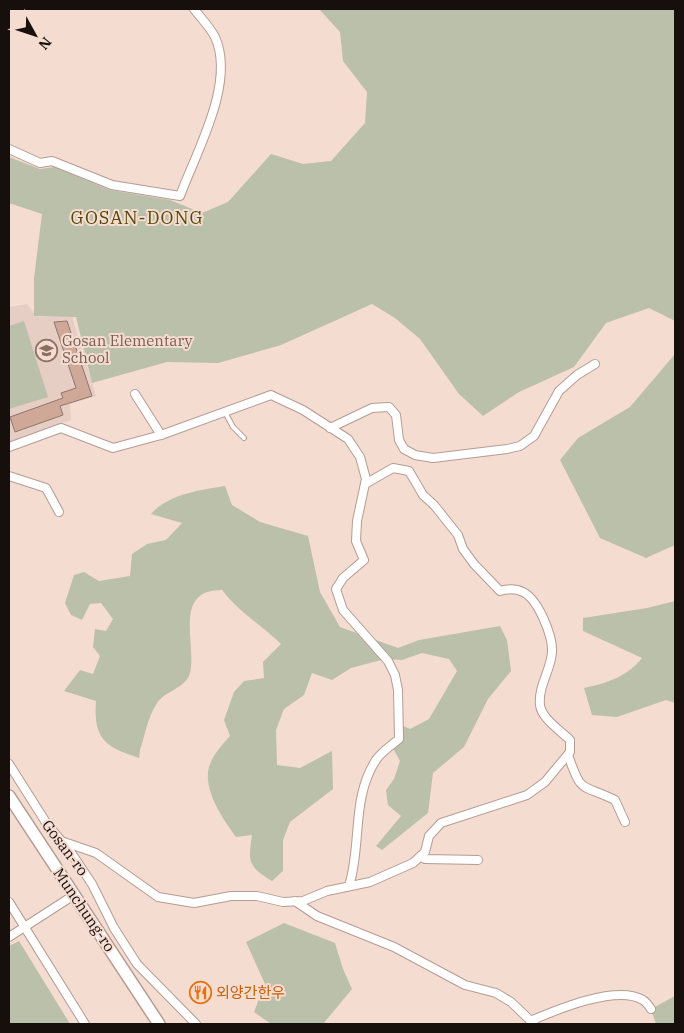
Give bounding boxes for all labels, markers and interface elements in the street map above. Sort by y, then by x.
north arrow [10,10,60,60]
text: N [35,33,55,53]
district label: GOSAN-DONG [71,206,203,229]
place label: Gosan Elementary School [62,331,193,367]
school or university icon: Gosan Elementary School [34,338,58,362]
street label: Gosan-ro [38,816,93,880]
street label: Munchung-ro [49,864,119,955]
restaurant icon: 외양간한우 [188,981,212,1005]
place label: 외양간한우 [216,983,285,1002]

